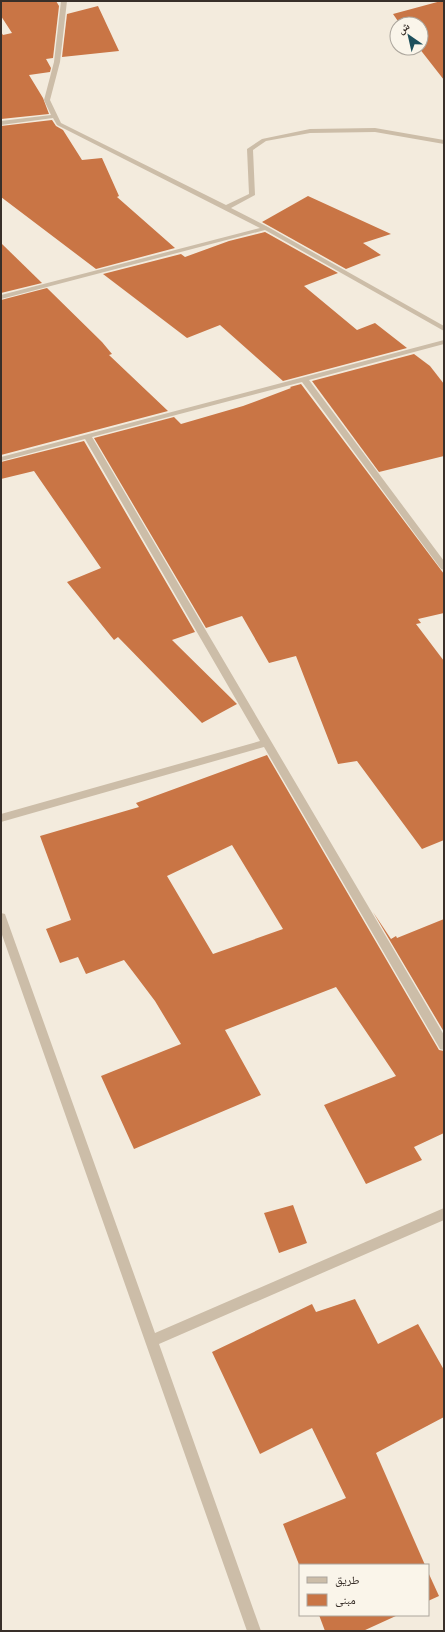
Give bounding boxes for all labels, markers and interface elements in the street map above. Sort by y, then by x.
north arrow [389,16,429,56]
text: ش [394,18,413,38]
legend [299,1564,429,1616]
text: طريق [335,1571,360,1588]
text: مبنى [335,1591,356,1608]

